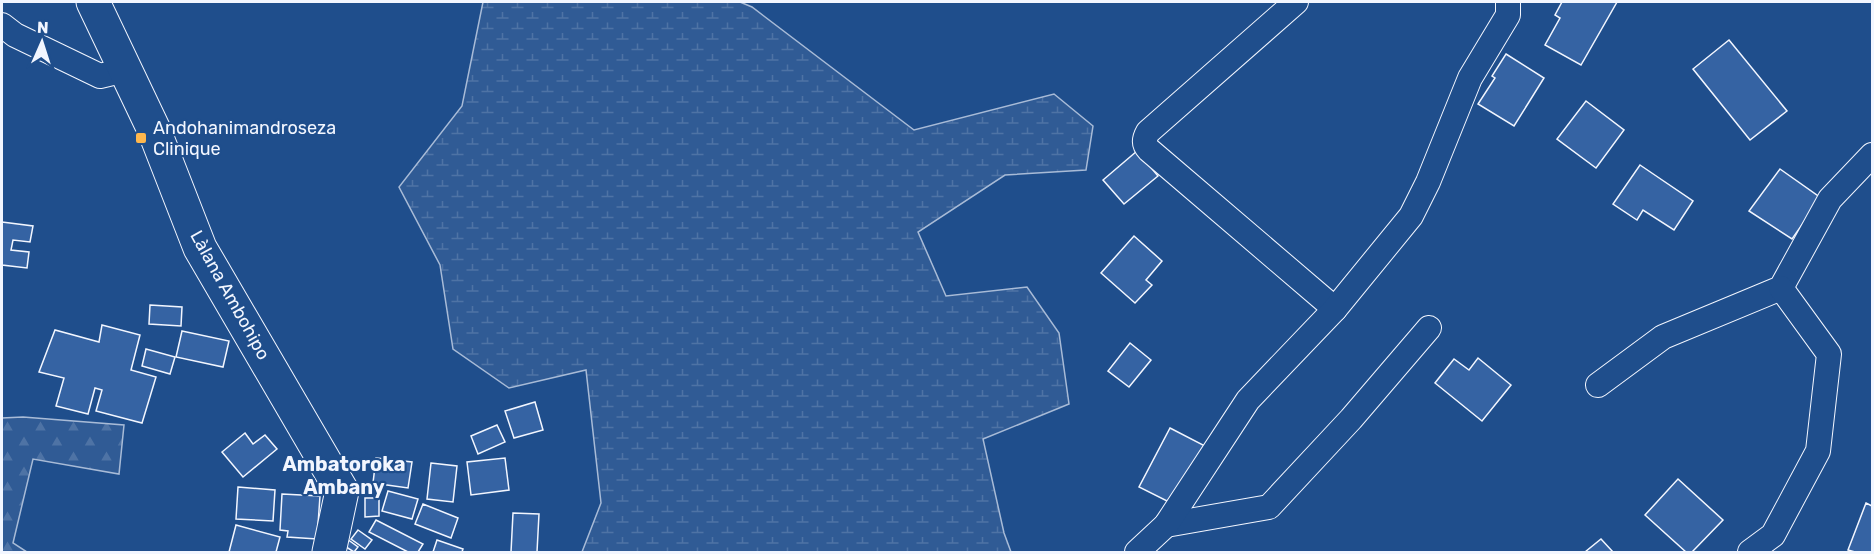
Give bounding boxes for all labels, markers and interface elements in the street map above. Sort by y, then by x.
north arrow [12,12,72,72]
text: N [37,18,49,37]
place label: Andohanimandroseza Clinique [153,117,336,160]
marker: Andohanimandroseza Clinique [134,131,148,145]
street label: Làlana Ambohipo [185,226,275,364]
district label: Ambatoroka Ambany [282,452,406,499]

